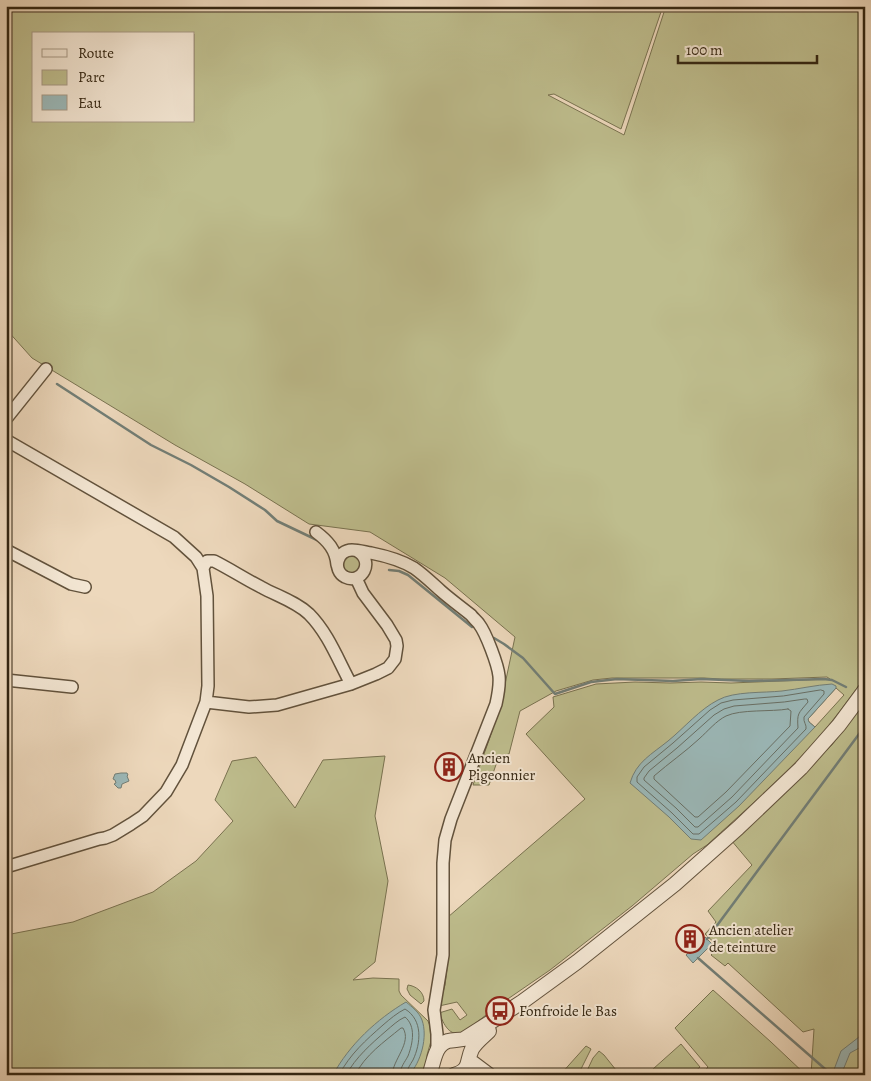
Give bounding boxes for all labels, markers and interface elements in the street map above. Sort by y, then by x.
legend [32,32,195,122]
scale bar [678,32,817,64]
text: 100 m [686,40,723,60]
text: Route [78,43,114,63]
text: Parc [78,67,105,87]
text: Eau [78,93,103,113]
place label: Ancien Pigeonnier [467,748,535,785]
building icon: Ancien Pigeonnier [434,752,464,782]
place label: Ancien atelier de teinture [708,920,793,957]
building icon: Ancien atelier de teinture [675,924,705,954]
bus stop icon: Fonfroide le Bas [485,996,515,1026]
place label: Fonfroide le Bas [519,1001,617,1021]

